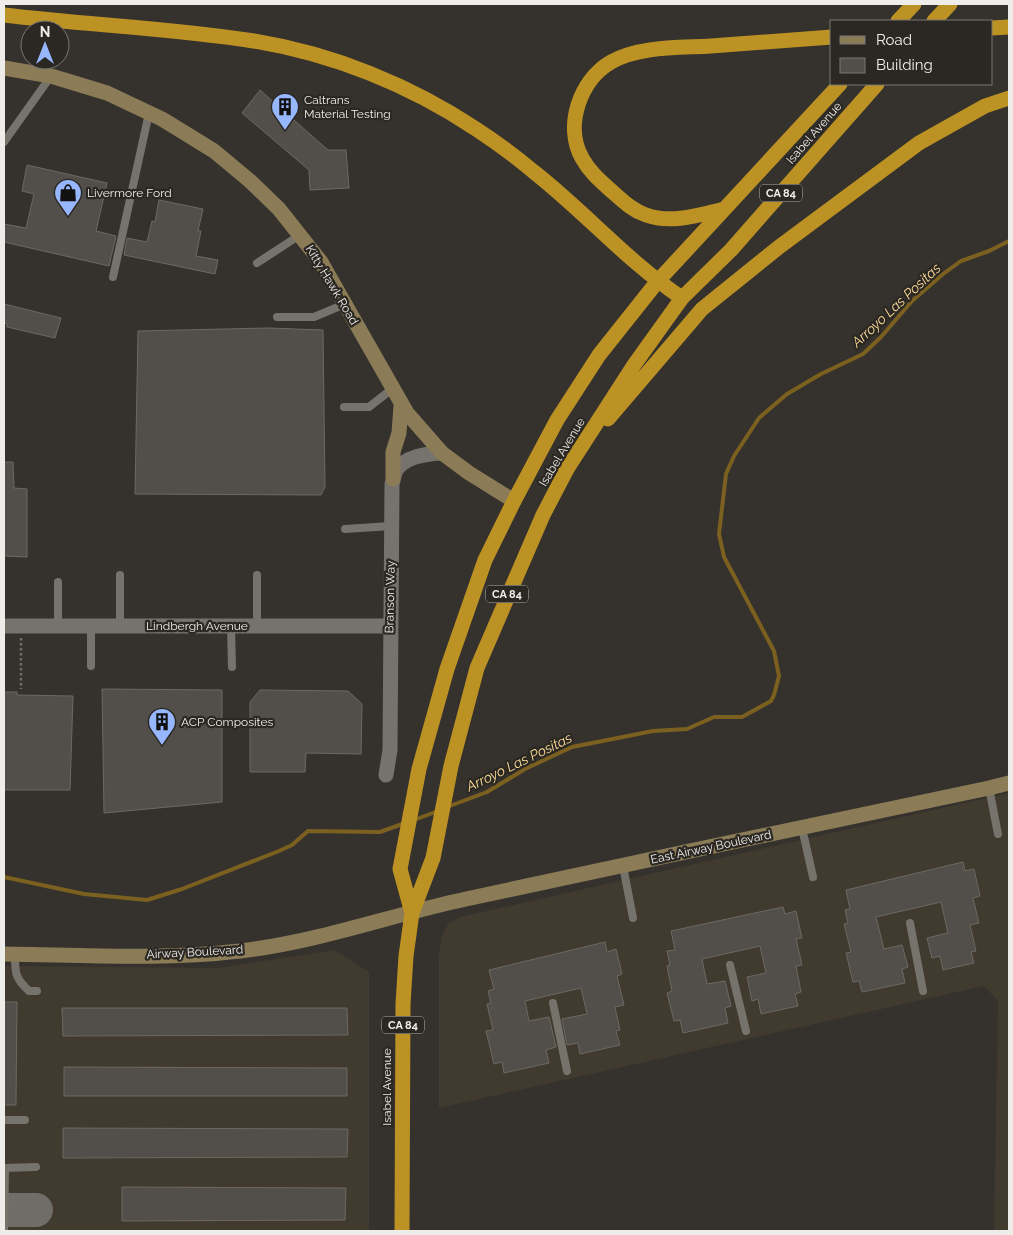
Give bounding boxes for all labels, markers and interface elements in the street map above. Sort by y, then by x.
north arrow [20,20,70,70]
legend [830,20,993,85]
text: N [40,24,50,40]
text: Road [876,31,912,49]
text: Building [876,56,933,74]
building icon: Caltrans Material Testing [270,92,300,131]
place label: Caltrans Material Testing [304,93,391,121]
street label: Isabel Avenue [783,99,845,167]
shop icon: Livermore Ford [53,178,83,217]
road number: CA 84 [760,184,802,202]
place label: Livermore Ford [87,186,172,200]
street label: Kitty Hawk Road [303,243,361,327]
water label: Arroyo Las Positas [848,259,944,351]
street label: Isabel Avenue [536,415,588,489]
street label: Branson Way [382,560,398,634]
road number: CA 84 [486,586,528,602]
street label: Lindbergh Avenue [146,619,248,633]
building icon: ACP Composites [147,707,177,746]
place label: ACP Composites [181,715,274,729]
water label: Arroyo Las Positas [463,729,575,795]
street label: East Airway Boulevard [649,827,773,867]
street label: Airway Boulevard [146,942,244,962]
road number: CA 84 [382,1016,424,1034]
street label: Isabel Avenue [380,1048,394,1126]

